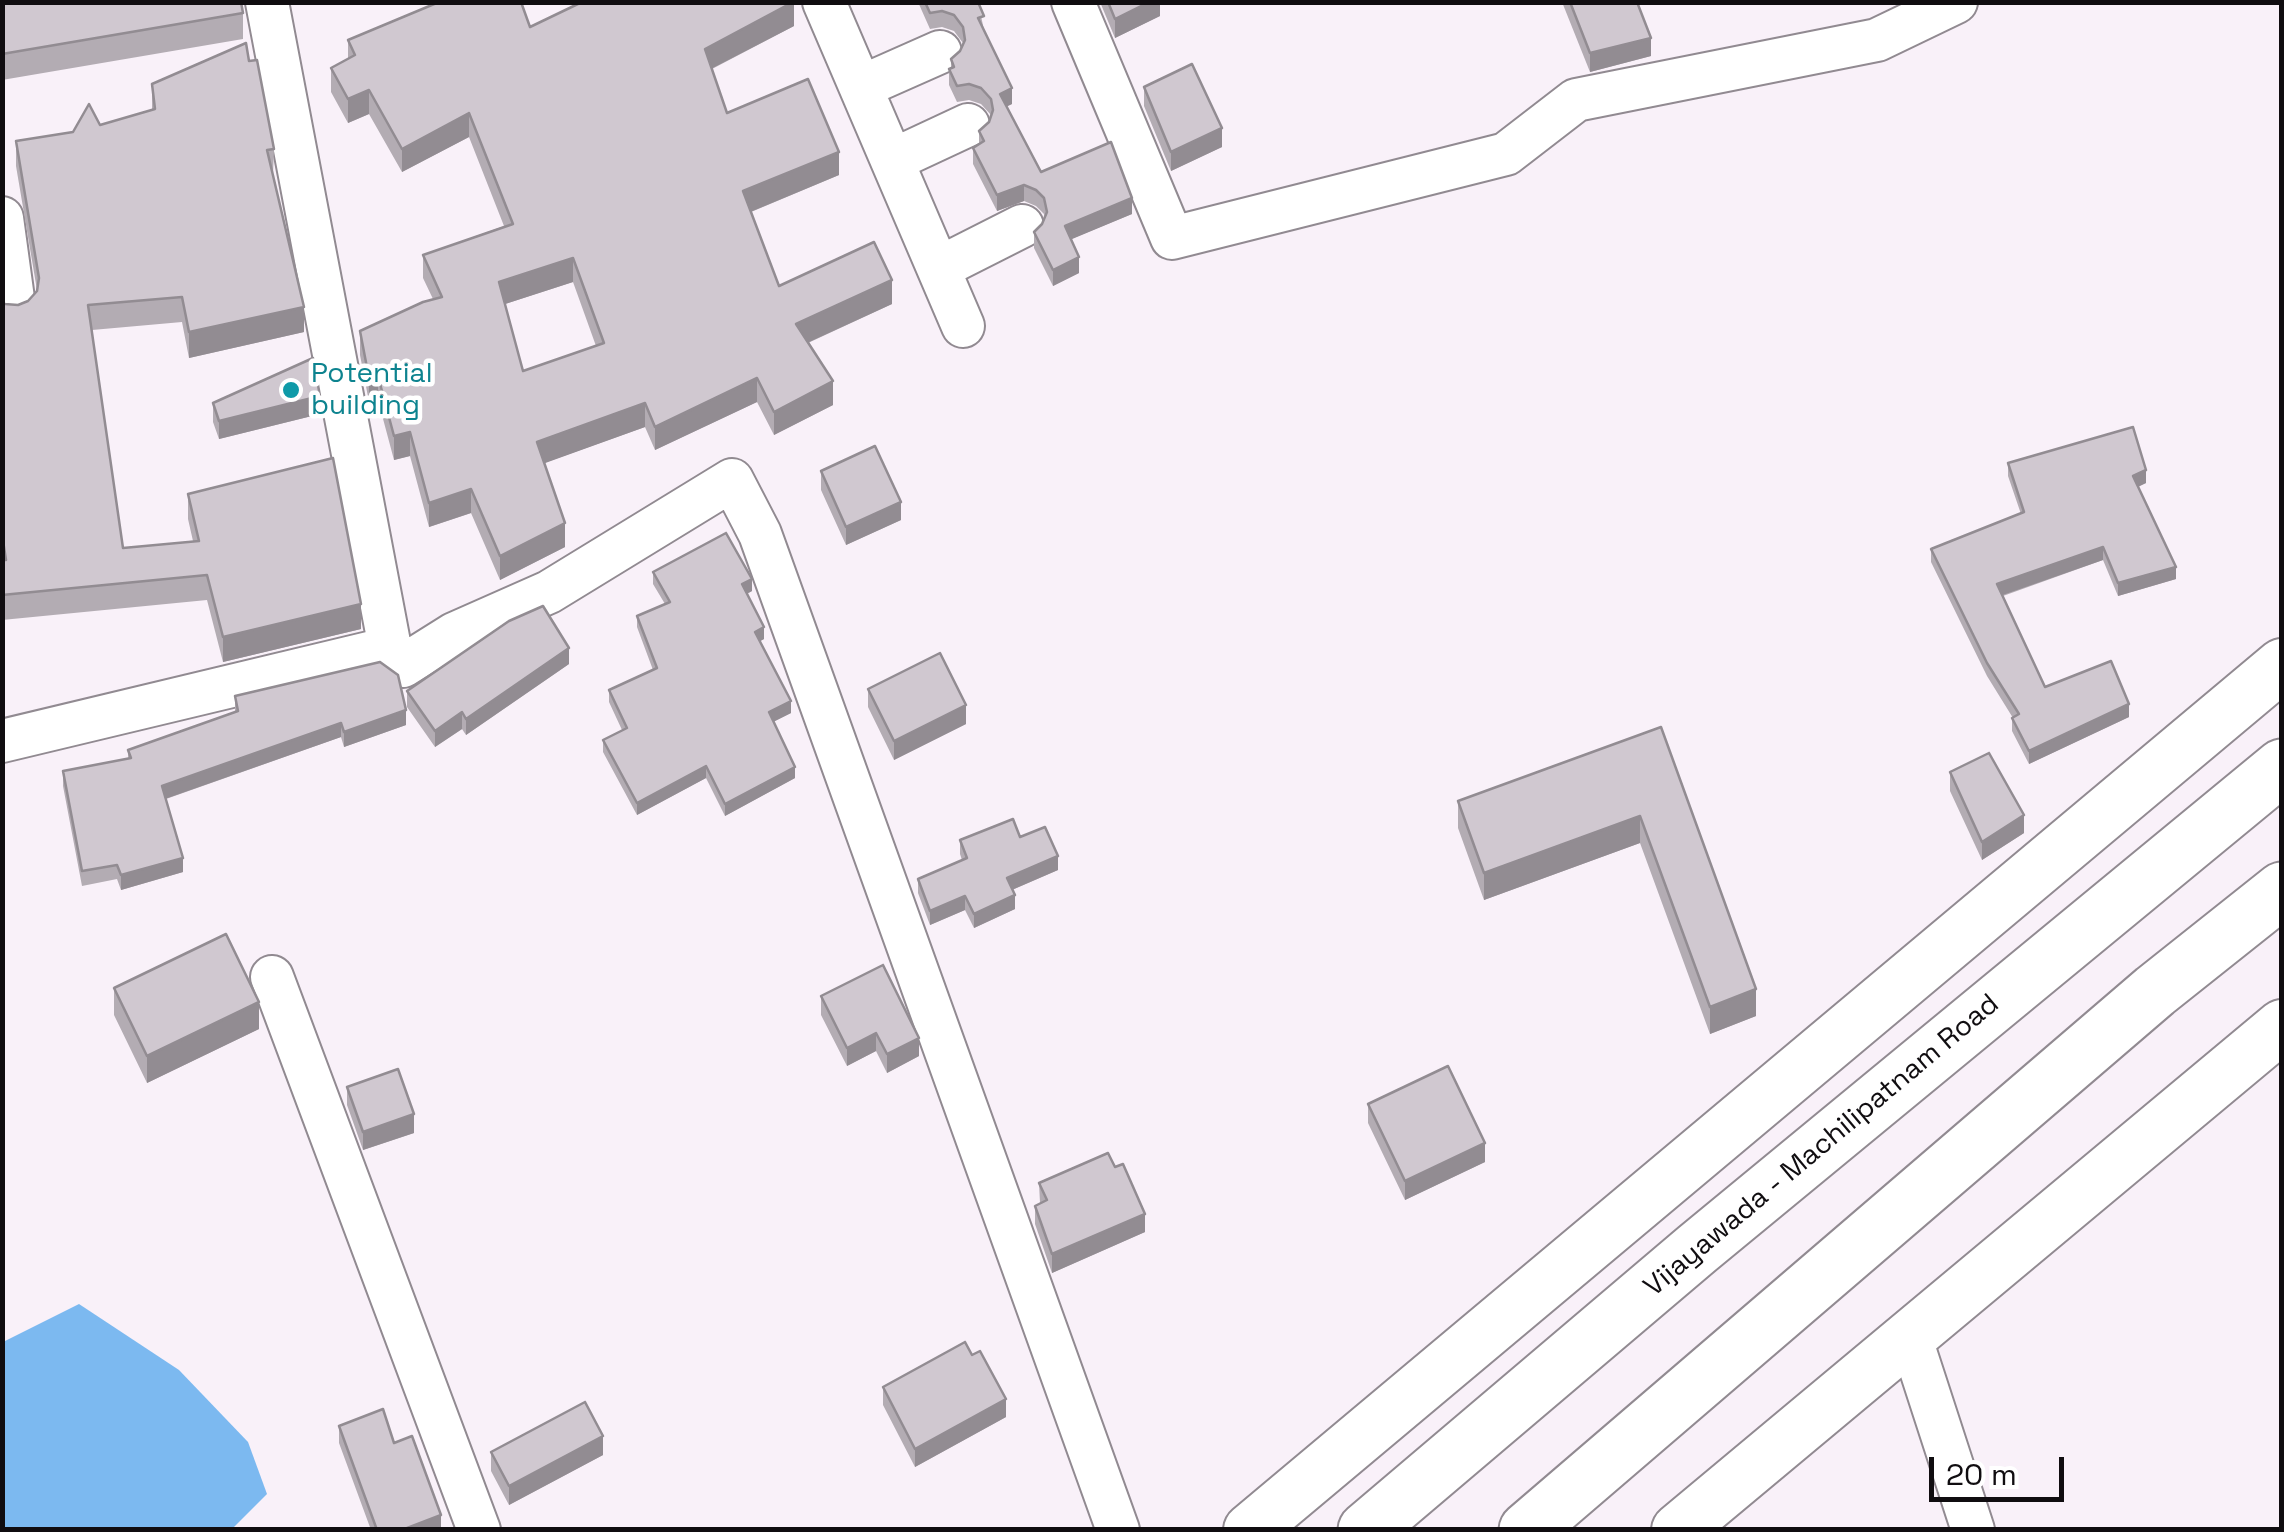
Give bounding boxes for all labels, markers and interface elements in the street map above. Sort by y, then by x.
place label: Potential building [311,357,433,423]
marker: Potential building [280,379,302,401]
street label: Vijayawada - Machilipatnam Road [1638,988,2006,1304]
scale bar [1934,1437,2069,1499]
text: 20 m [1946,1455,2017,1494]

